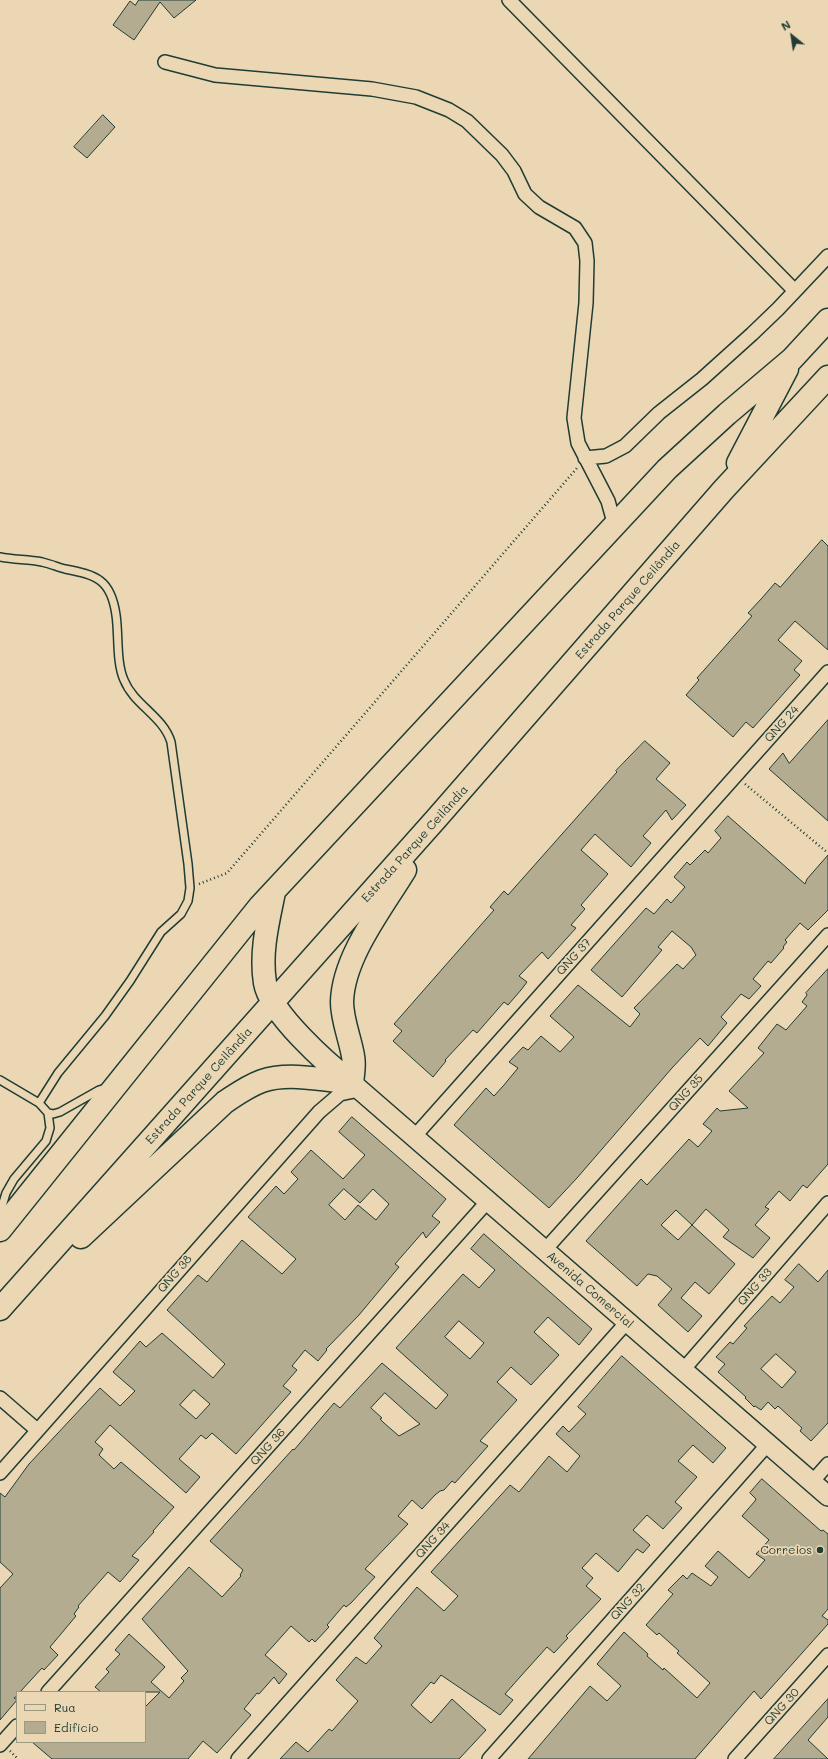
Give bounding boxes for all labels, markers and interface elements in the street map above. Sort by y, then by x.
north arrow [772,16,812,56]
text: N [778,17,793,34]
street label: Estrada Parque Ceilândia [573,538,683,662]
street label: QNG 24 [762,703,802,745]
street label: Estrada Parque Ceilândia [359,783,471,905]
street label: QNG 37 [554,936,594,978]
street label: Estrada Parque Ceilândia [143,1025,255,1147]
street label: QNG 35 [666,1071,706,1115]
street label: Avenida Comercial [544,1248,636,1332]
street label: QNG 38 [155,1252,195,1296]
street label: QNG 33 [735,1265,775,1309]
street label: QNG 36 [248,1425,288,1469]
street label: QNG 34 [413,1518,453,1562]
place label: Correios [760,1543,812,1557]
marker: Correios [815,1545,825,1555]
street label: QNG 32 [608,1581,648,1623]
street label: QNG 30 [761,1685,803,1729]
legend [16,1691,146,1743]
text: Rua [54,1699,76,1715]
text: Edifício [54,1719,98,1735]

